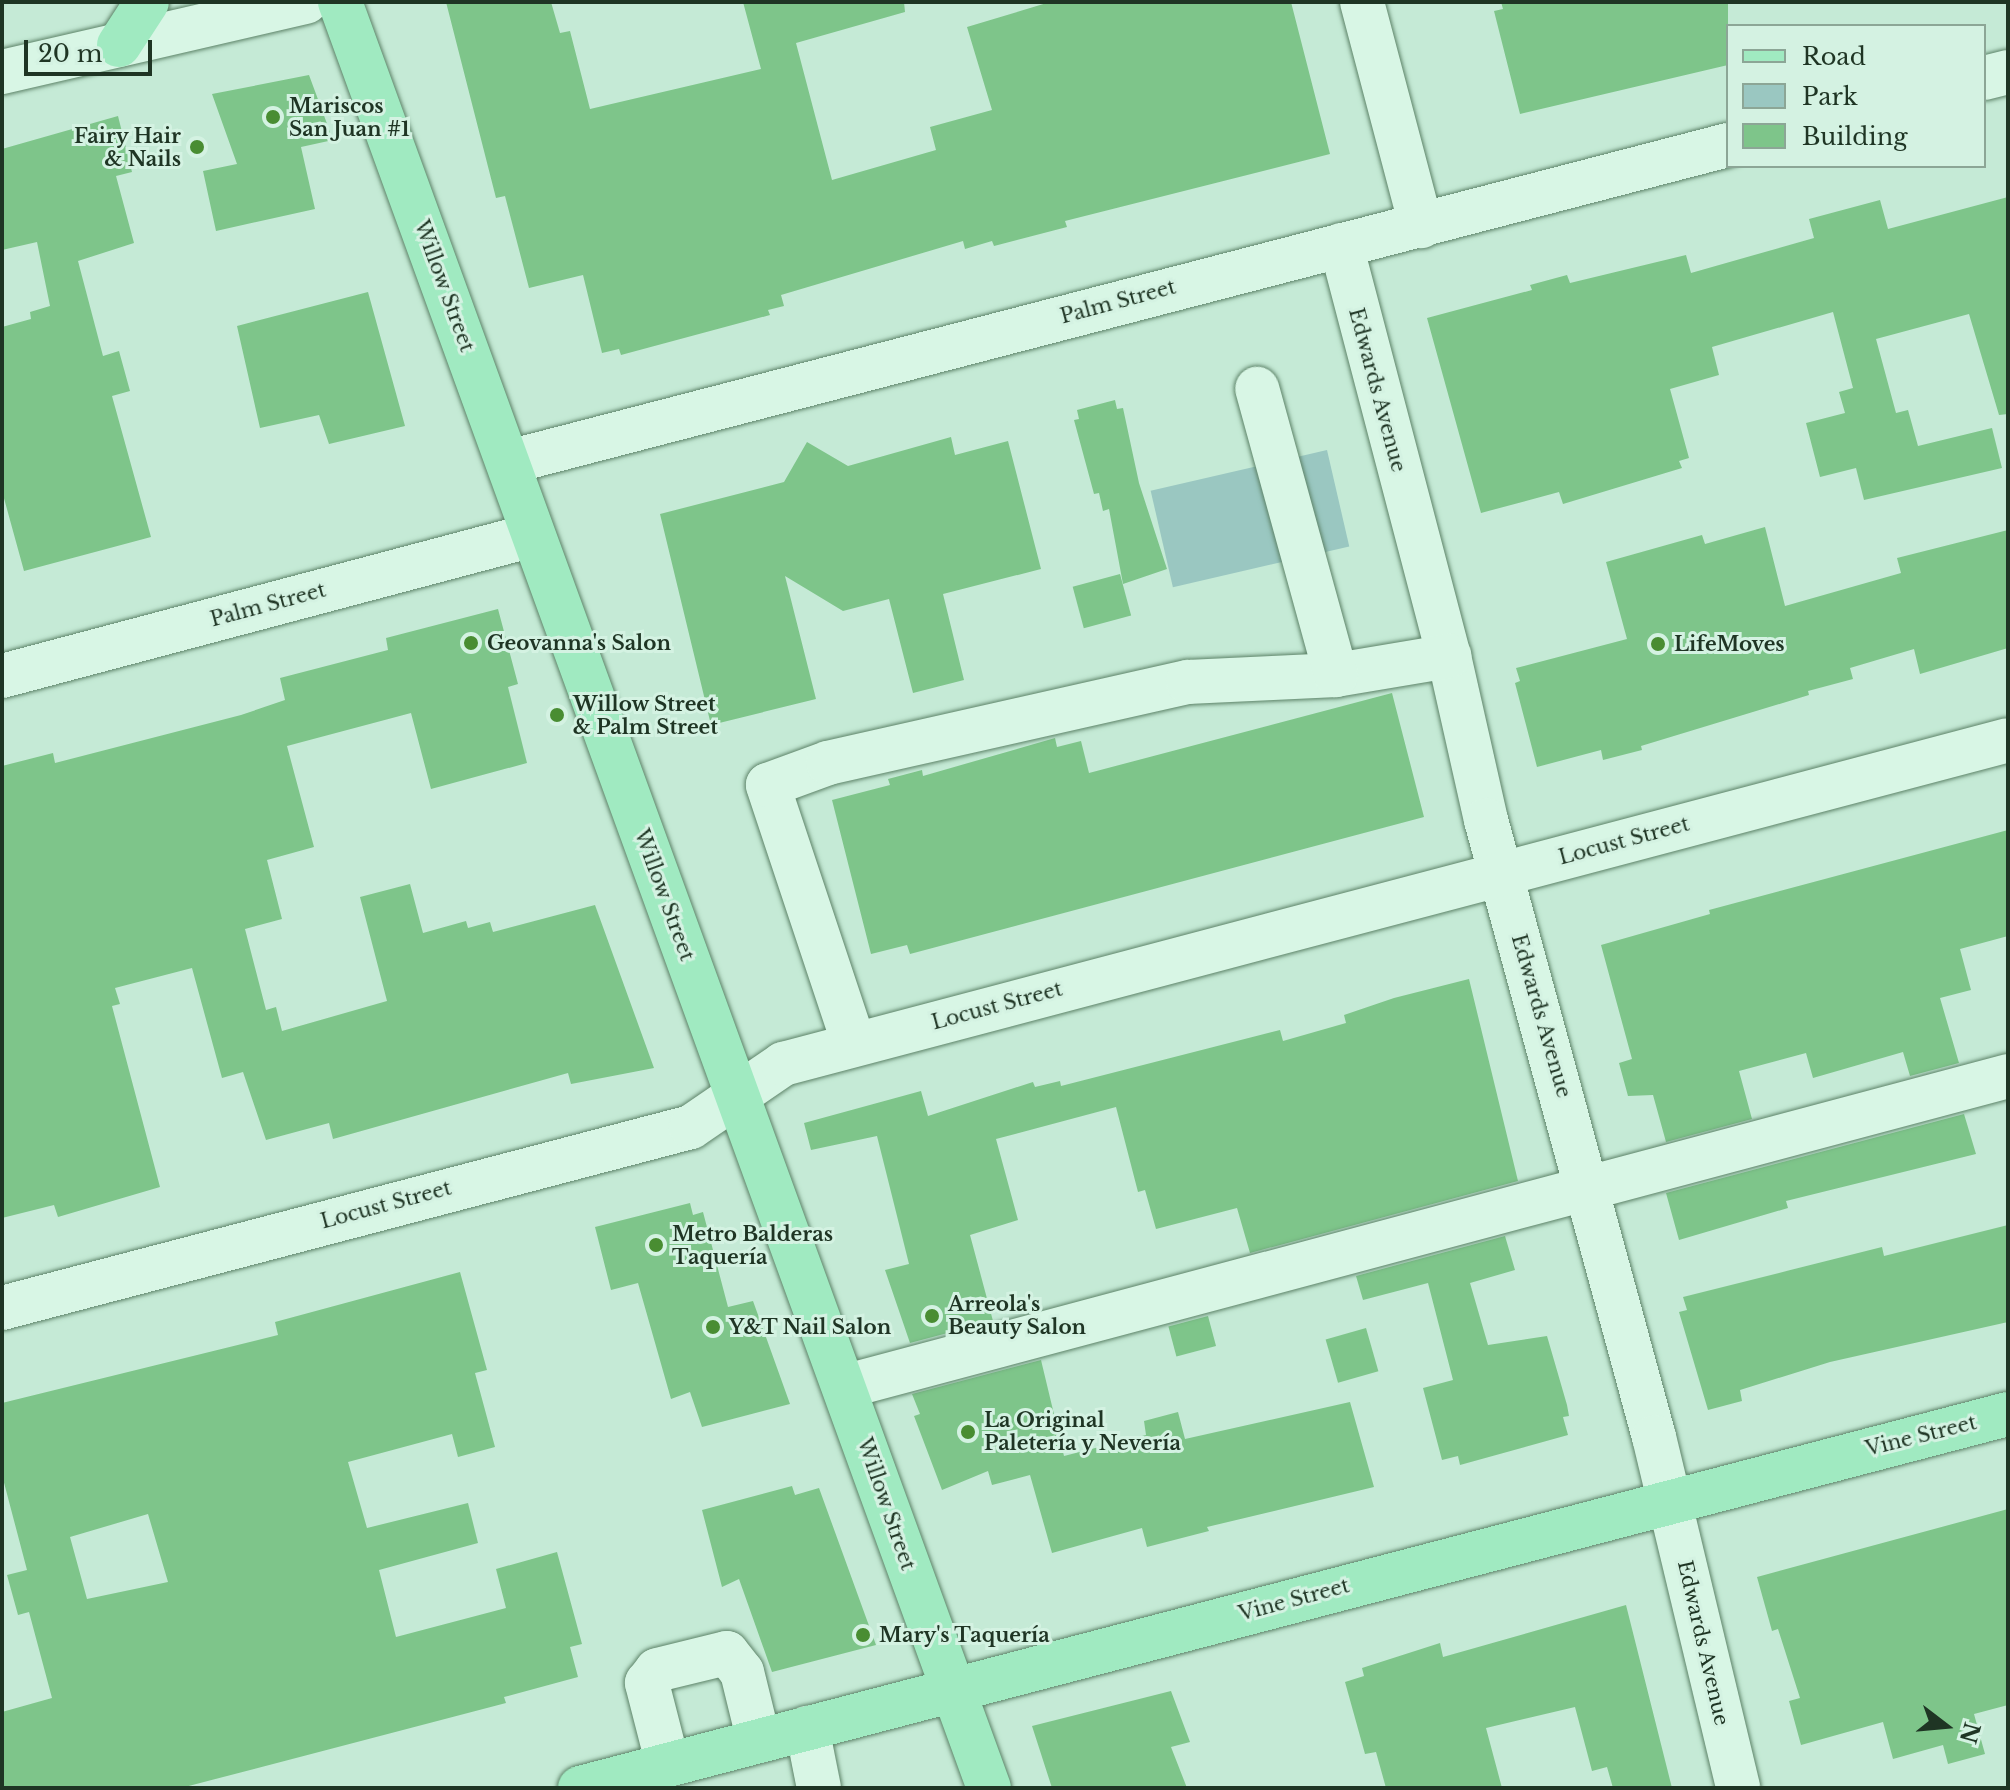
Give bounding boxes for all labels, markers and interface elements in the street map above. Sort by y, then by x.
scale bar [28,24,156,74]
legend [1726,24,1986,168]
text: 20 m [38,39,103,68]
text: Road [1802,42,1866,71]
text: Park [1802,82,1858,111]
place label: Mariscos San Juan #1 [289,94,410,141]
marker: Mariscos San Juan #1 [264,108,282,126]
text: Building [1802,122,1908,151]
place label: Fairy Hair & Nails [73,124,181,171]
marker: Fairy Hair & Nails [188,138,206,156]
street label: Willow Street [409,217,479,355]
street label: Palm Street [1058,275,1178,329]
street label: Edwards Avenue [1343,305,1411,475]
street label: Palm Street [208,578,328,632]
place label: Geovanna's Salon [487,631,671,655]
place label: LifeMoves [1674,632,1785,656]
marker: Geovanna's Salon [462,634,480,652]
marker: LifeMoves [1649,635,1667,653]
place label: Willow Street & Palm Street [573,692,718,739]
marker: Willow Street & Palm Street [548,706,566,724]
street label: Locust Street [1556,812,1692,870]
street label: Willow Street [629,826,699,964]
street label: Edwards Avenue [1506,931,1576,1101]
street label: Locust Street [929,977,1065,1035]
street label: Locust Street [318,1176,454,1234]
place label: Metro Balderas Taquería [672,1222,833,1269]
marker: Metro Balderas Taquería [647,1236,665,1254]
place label: Arreola's Beauty Salon [948,1292,1087,1339]
marker: Arreola's Beauty Salon [923,1307,941,1325]
place label: Y&T Nail Salon [729,1315,892,1339]
marker: Y&T Nail Salon [704,1318,722,1336]
place label: La Original Paletería y Nevería [984,1408,1182,1455]
street label: Vine Street [1863,1411,1979,1461]
marker: La Original Paletería y Nevería [959,1423,977,1441]
street label: Willow Street [852,1434,920,1574]
street label: Edwards Avenue [1672,1558,1734,1728]
street label: Vine Street [1236,1574,1352,1626]
place label: Mary's Taquería [879,1623,1050,1647]
marker: Mary's Taquería [854,1626,872,1644]
north arrow [1906,1686,1986,1766]
text: N [1954,1719,1985,1746]

